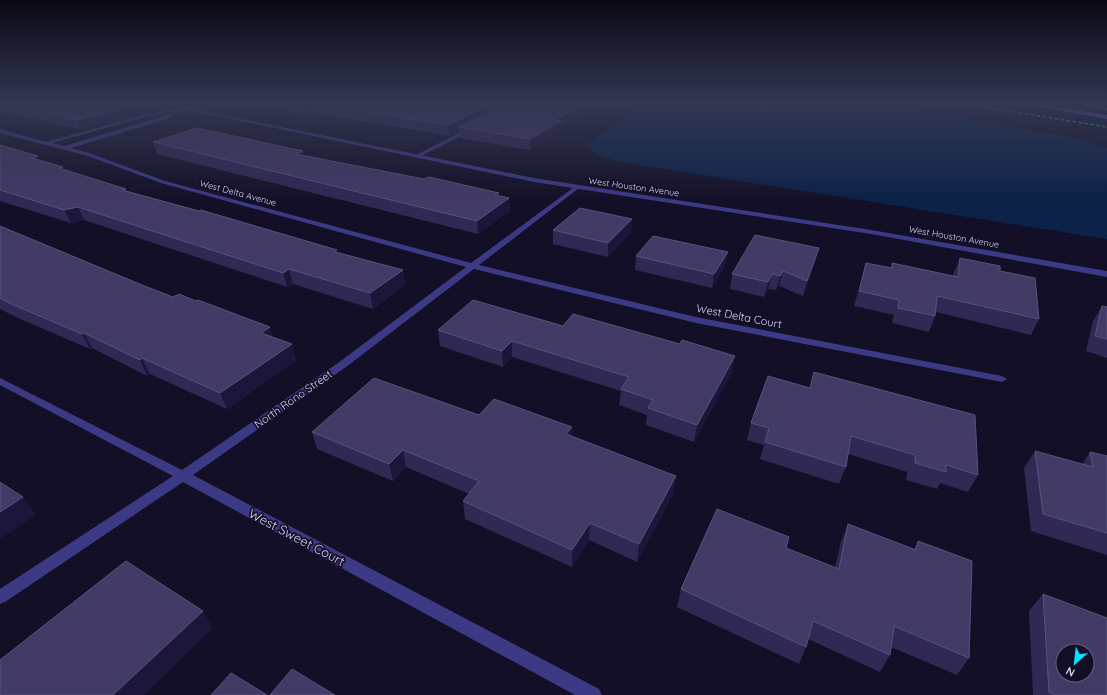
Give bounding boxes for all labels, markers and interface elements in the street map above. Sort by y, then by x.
street label: West Houston Avenue [588,175,680,198]
street label: West Delta Avenue [199,177,278,208]
street label: West Houston Avenue [908,223,1000,250]
street label: West Delta Court [695,301,783,331]
street label: North Rono Street [251,367,335,431]
street label: West Sweet Court [246,505,348,569]
north arrow [1055,643,1095,683]
text: N [1063,664,1077,680]

